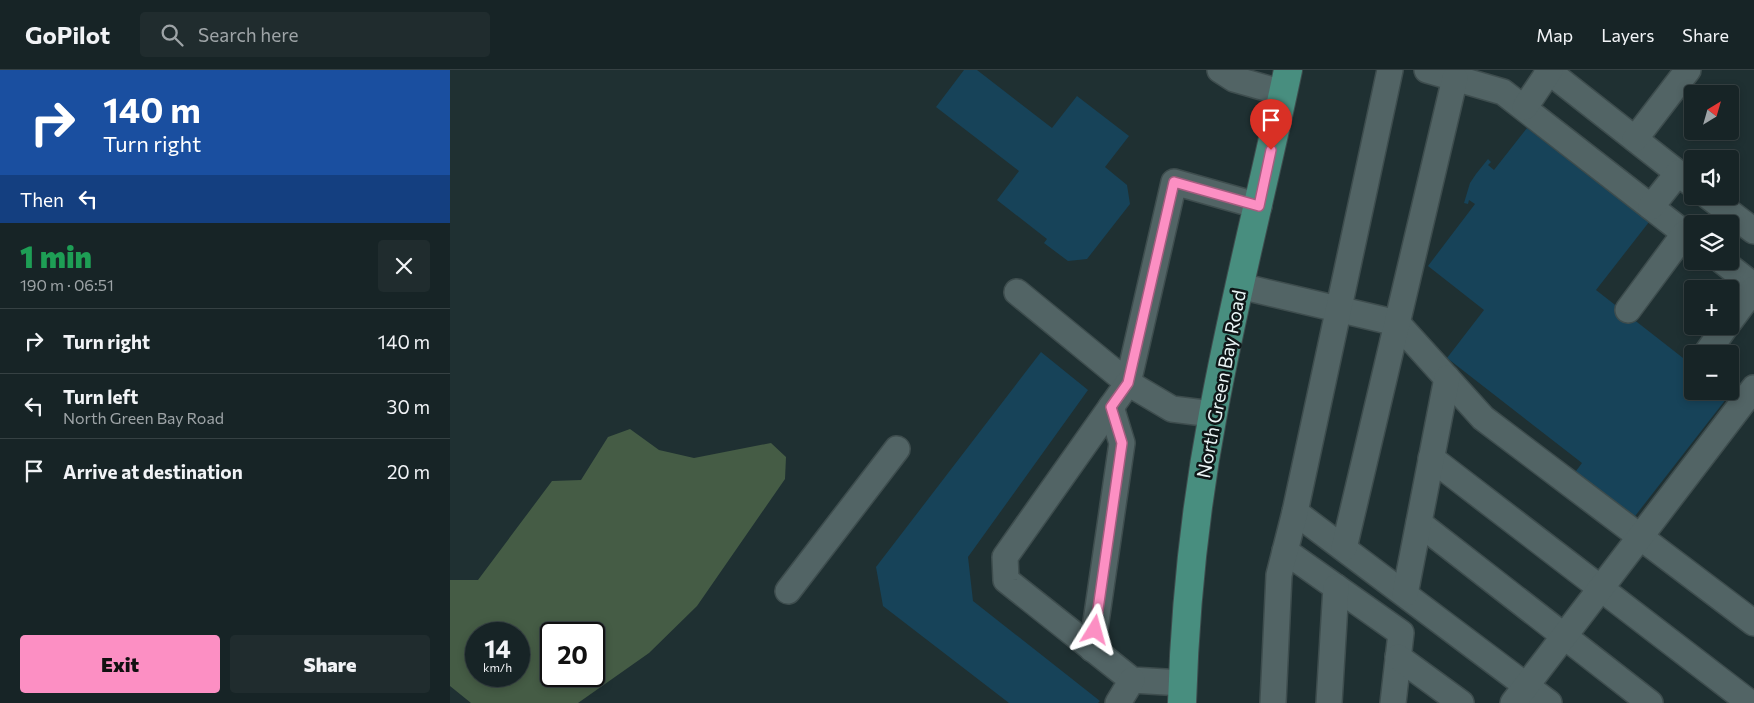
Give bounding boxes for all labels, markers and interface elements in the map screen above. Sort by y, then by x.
search box [140,12,490,57]
text: GoPilot [25,20,110,49]
icon: search [158,21,186,49]
text: Search here [198,23,299,46]
text: Map [1536,24,1573,46]
text: Layers [1601,24,1654,46]
text: Share [1682,24,1729,46]
north arrow [1684,85,1739,140]
map controls [1684,85,1739,400]
text: 140 m [103,87,201,130]
icon: right [20,90,85,155]
pin [1250,99,1292,150]
icon: arrive [1257,106,1285,134]
text: Turn right [103,130,201,157]
button: sound [1684,150,1739,205]
icon: left [74,185,102,213]
text: Then [20,188,64,211]
button: layers [1684,215,1739,270]
text: 1 min [20,237,92,274]
button: close [378,240,430,292]
text: 190 m · 06:51 [20,275,114,294]
button: + [1684,280,1739,335]
street label: North Green Bay Road [1191,288,1250,480]
icon: right [20,327,48,355]
text: Turn right [63,330,150,353]
text: 140 m [378,330,430,353]
button: − [1684,345,1739,400]
text: Turn left [63,385,138,408]
icon: left [20,392,48,420]
text: 30 m [387,395,430,418]
text: North Green Bay Road [63,408,224,427]
icon: arrive [20,457,48,485]
text: Arrive at destination [63,460,243,483]
text: 20 m [387,460,430,483]
position arrow [1068,603,1120,655]
speed limit sign: 20 [540,622,605,687]
text: 14 [484,633,511,663]
button: Exit [20,635,220,693]
button: Share [230,635,430,693]
text: km/h [483,660,512,674]

